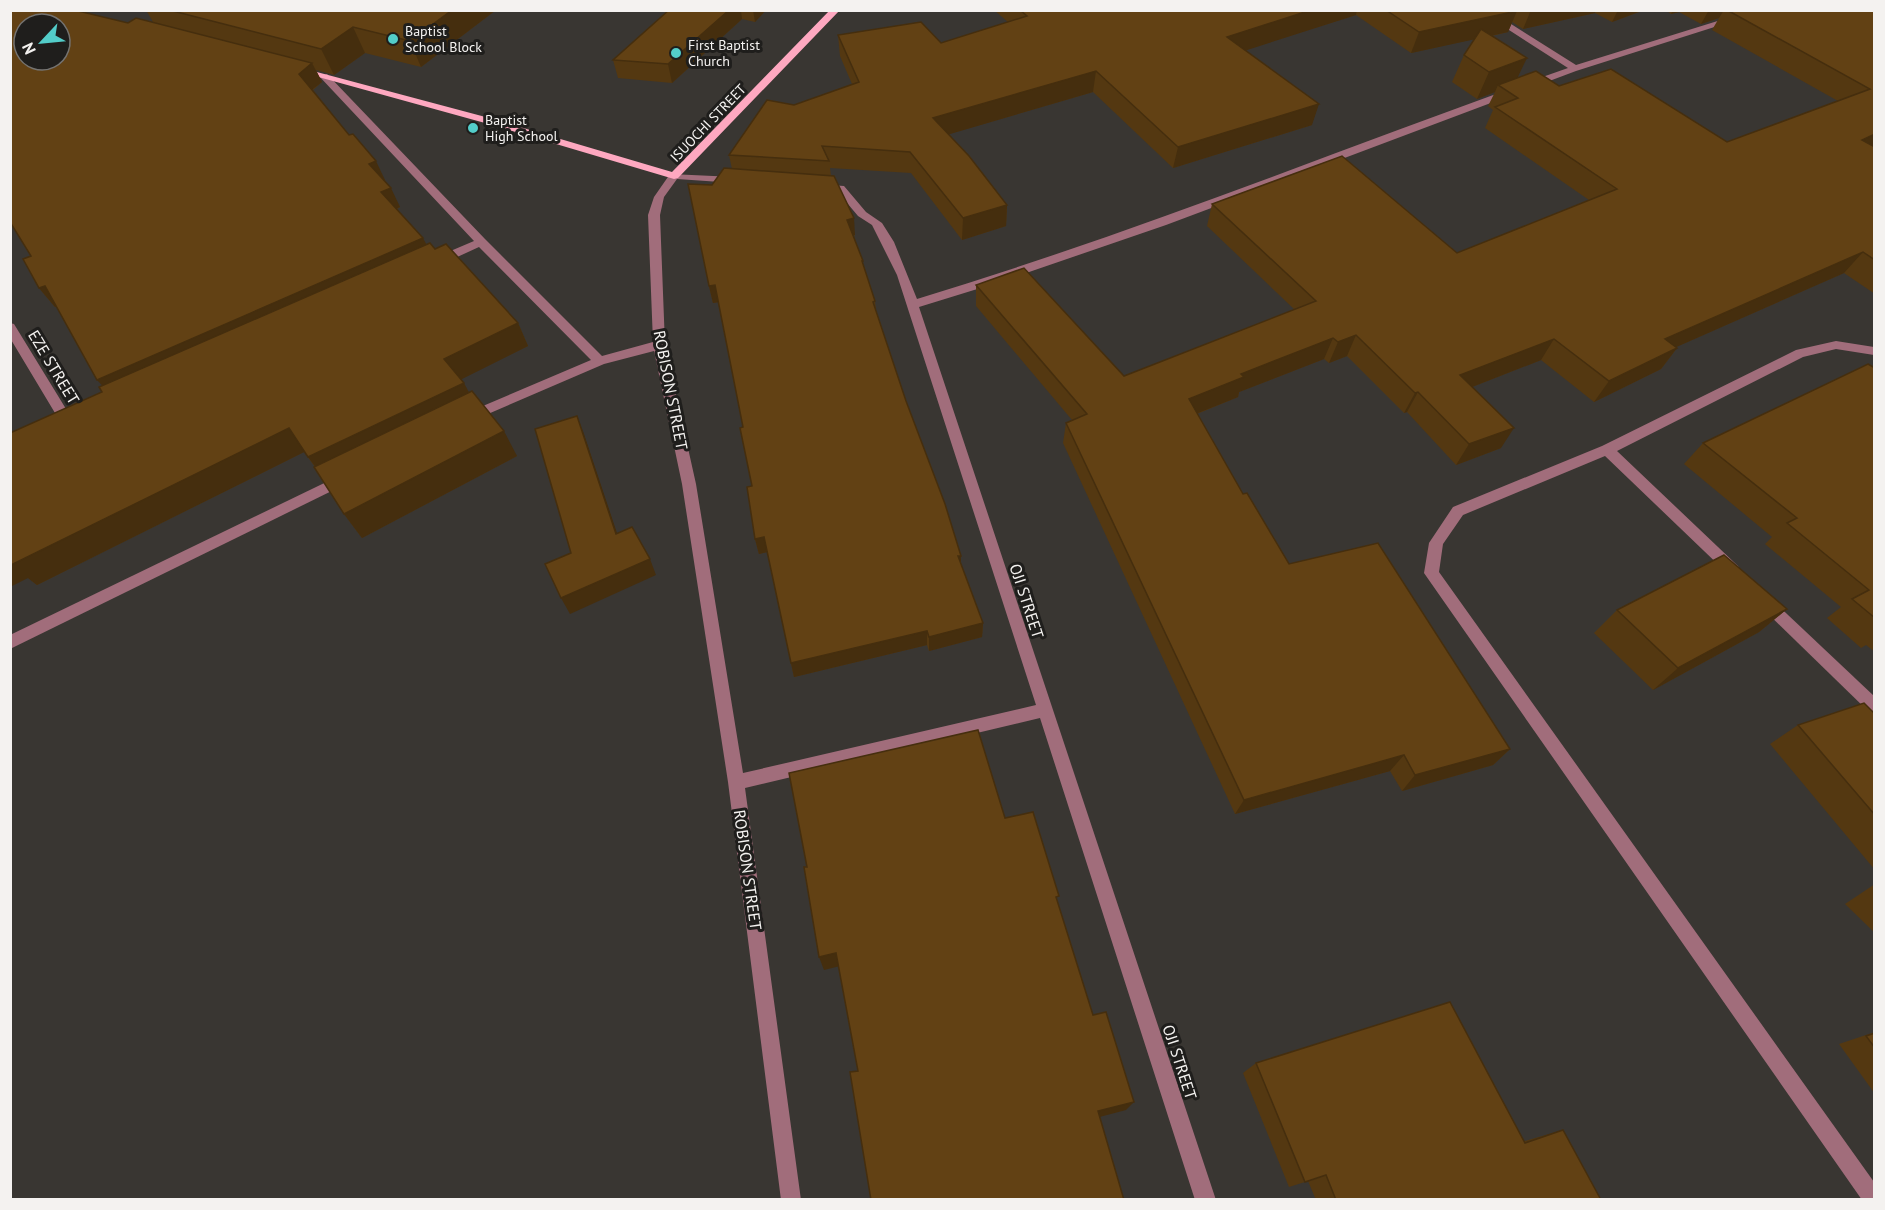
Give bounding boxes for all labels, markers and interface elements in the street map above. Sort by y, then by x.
north arrow [12,12,72,72]
place label: Baptist School Block [405,22,482,56]
marker: Baptist School Block [386,32,400,46]
place label: First Baptist Church [688,36,760,70]
text: N [17,39,40,58]
marker: First Baptist Church [669,46,683,60]
street label: ISUOCHI STREET [666,80,750,166]
place label: Baptist High School [485,111,558,145]
marker: Baptist High School [466,121,480,135]
street label: EZE STREET [24,326,84,408]
street label: ROBISON STREET [650,329,692,451]
street label: OJI STREET [1006,561,1049,641]
street label: ROBISON STREET [730,809,766,932]
street label: OJI STREET [1159,1022,1202,1102]

